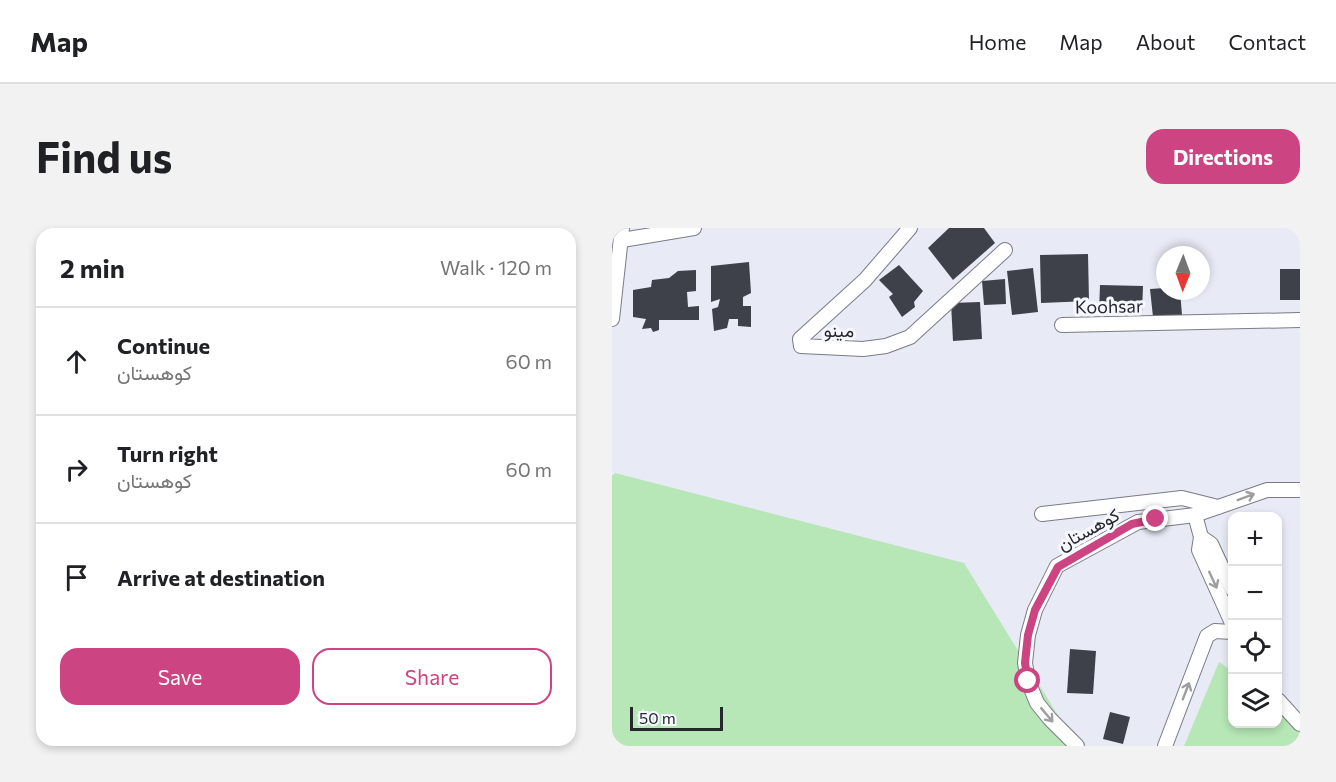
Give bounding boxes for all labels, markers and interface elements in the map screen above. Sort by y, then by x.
text: Map [30,24,88,58]
text: Home [969,29,1026,54]
text: Map [1059,29,1103,54]
text: About [1136,29,1195,54]
text: Contact [1228,29,1306,54]
button: Directions [1146,129,1300,184]
text: Find us [36,130,172,182]
north arrow [1156,246,1210,300]
text: 2 min [60,252,125,283]
text: Walk · 120 m [440,255,552,279]
street label: Koohsar [1075,294,1143,318]
street label: مینو [824,319,854,342]
text: Continue [117,332,210,359]
icon: ahead [60,345,93,378]
text: 60 m [506,349,552,373]
text: کوهستان [117,360,192,384]
text: Turn right [117,440,218,467]
icon: right [60,453,93,486]
text: 60 m [506,457,552,481]
text: کوهستان [117,468,192,492]
one-way arrow [1237,490,1255,501]
street label: کوهستان [1053,503,1123,556]
route end [1142,505,1168,531]
map controls [1228,512,1282,728]
button: + [1228,512,1282,566]
icon: arrive [60,561,93,594]
text: Arrive at destination [117,564,325,591]
button: − [1228,566,1282,620]
one-way arrow [1208,571,1219,589]
button: locate [1228,620,1282,674]
button: Save [60,648,300,705]
button: Share [312,648,552,705]
route start [1014,667,1040,693]
button: layers [1228,674,1282,728]
one-way arrow [1181,682,1192,701]
scale bar [630,704,723,732]
one-way arrow [1040,707,1054,722]
text: 50 m [639,708,676,727]

